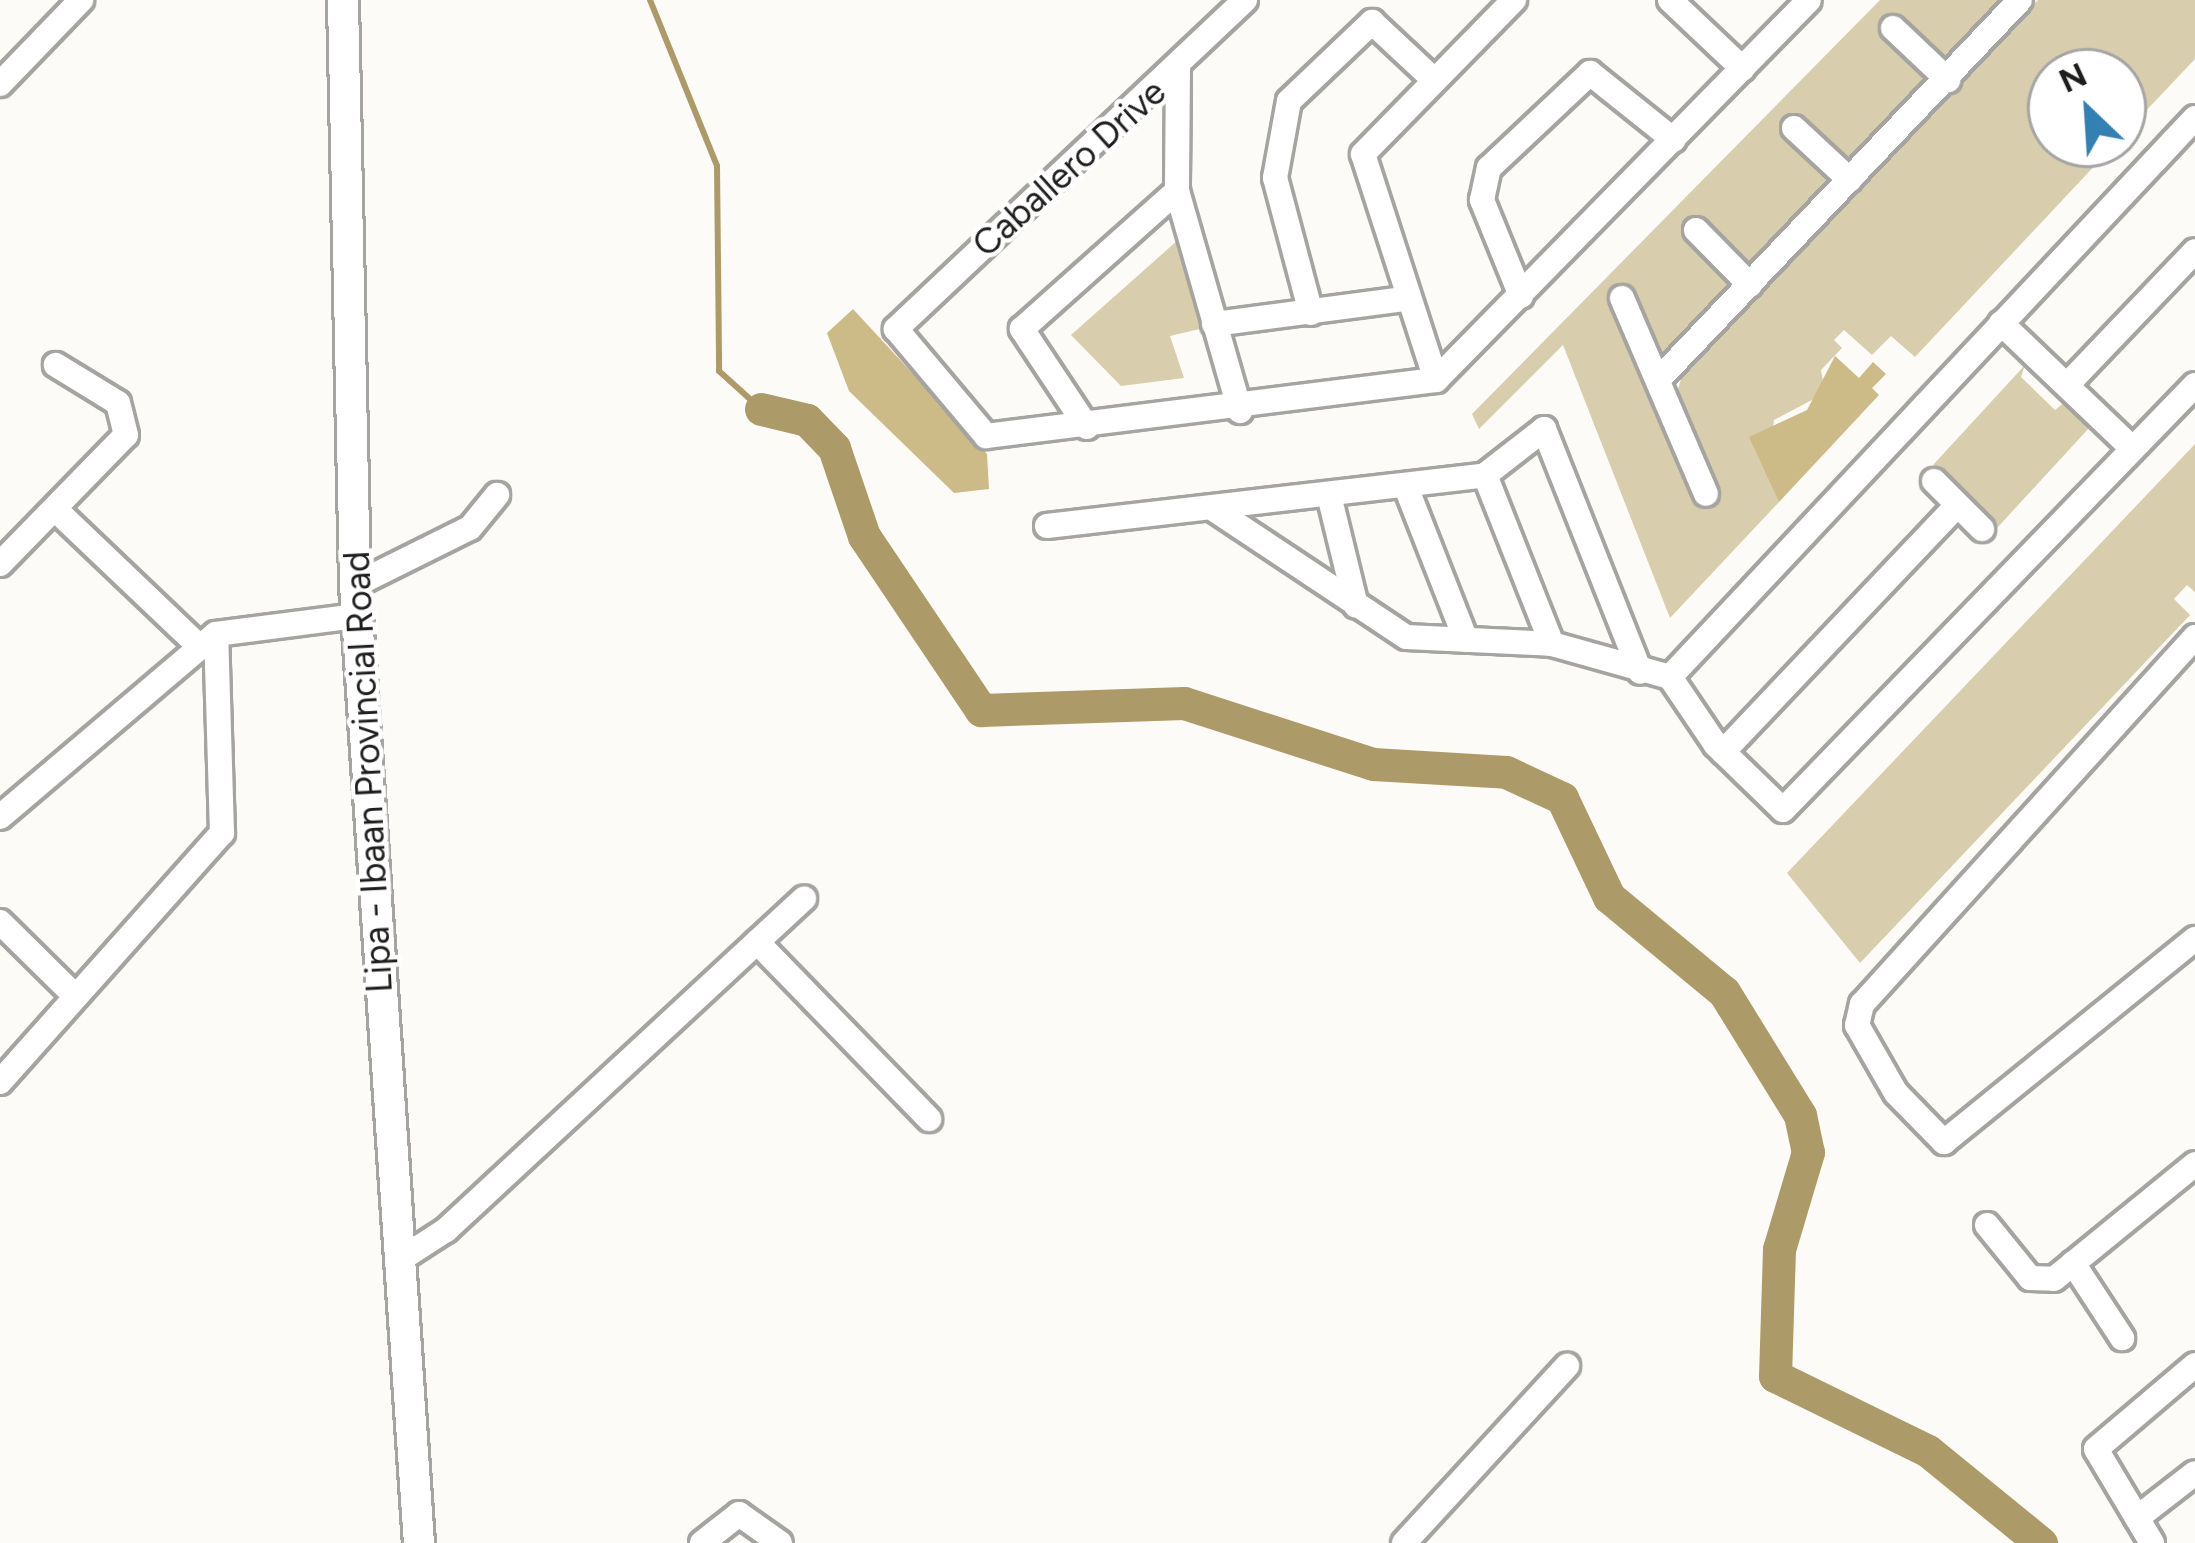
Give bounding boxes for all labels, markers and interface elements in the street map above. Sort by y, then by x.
north arrow [2027,48,2147,168]
text: N [2053,55,2093,101]
street label: Caballero Drive [964,70,1174,266]
street label: Lipa - Ibaan Provincial Road [335,550,401,994]

